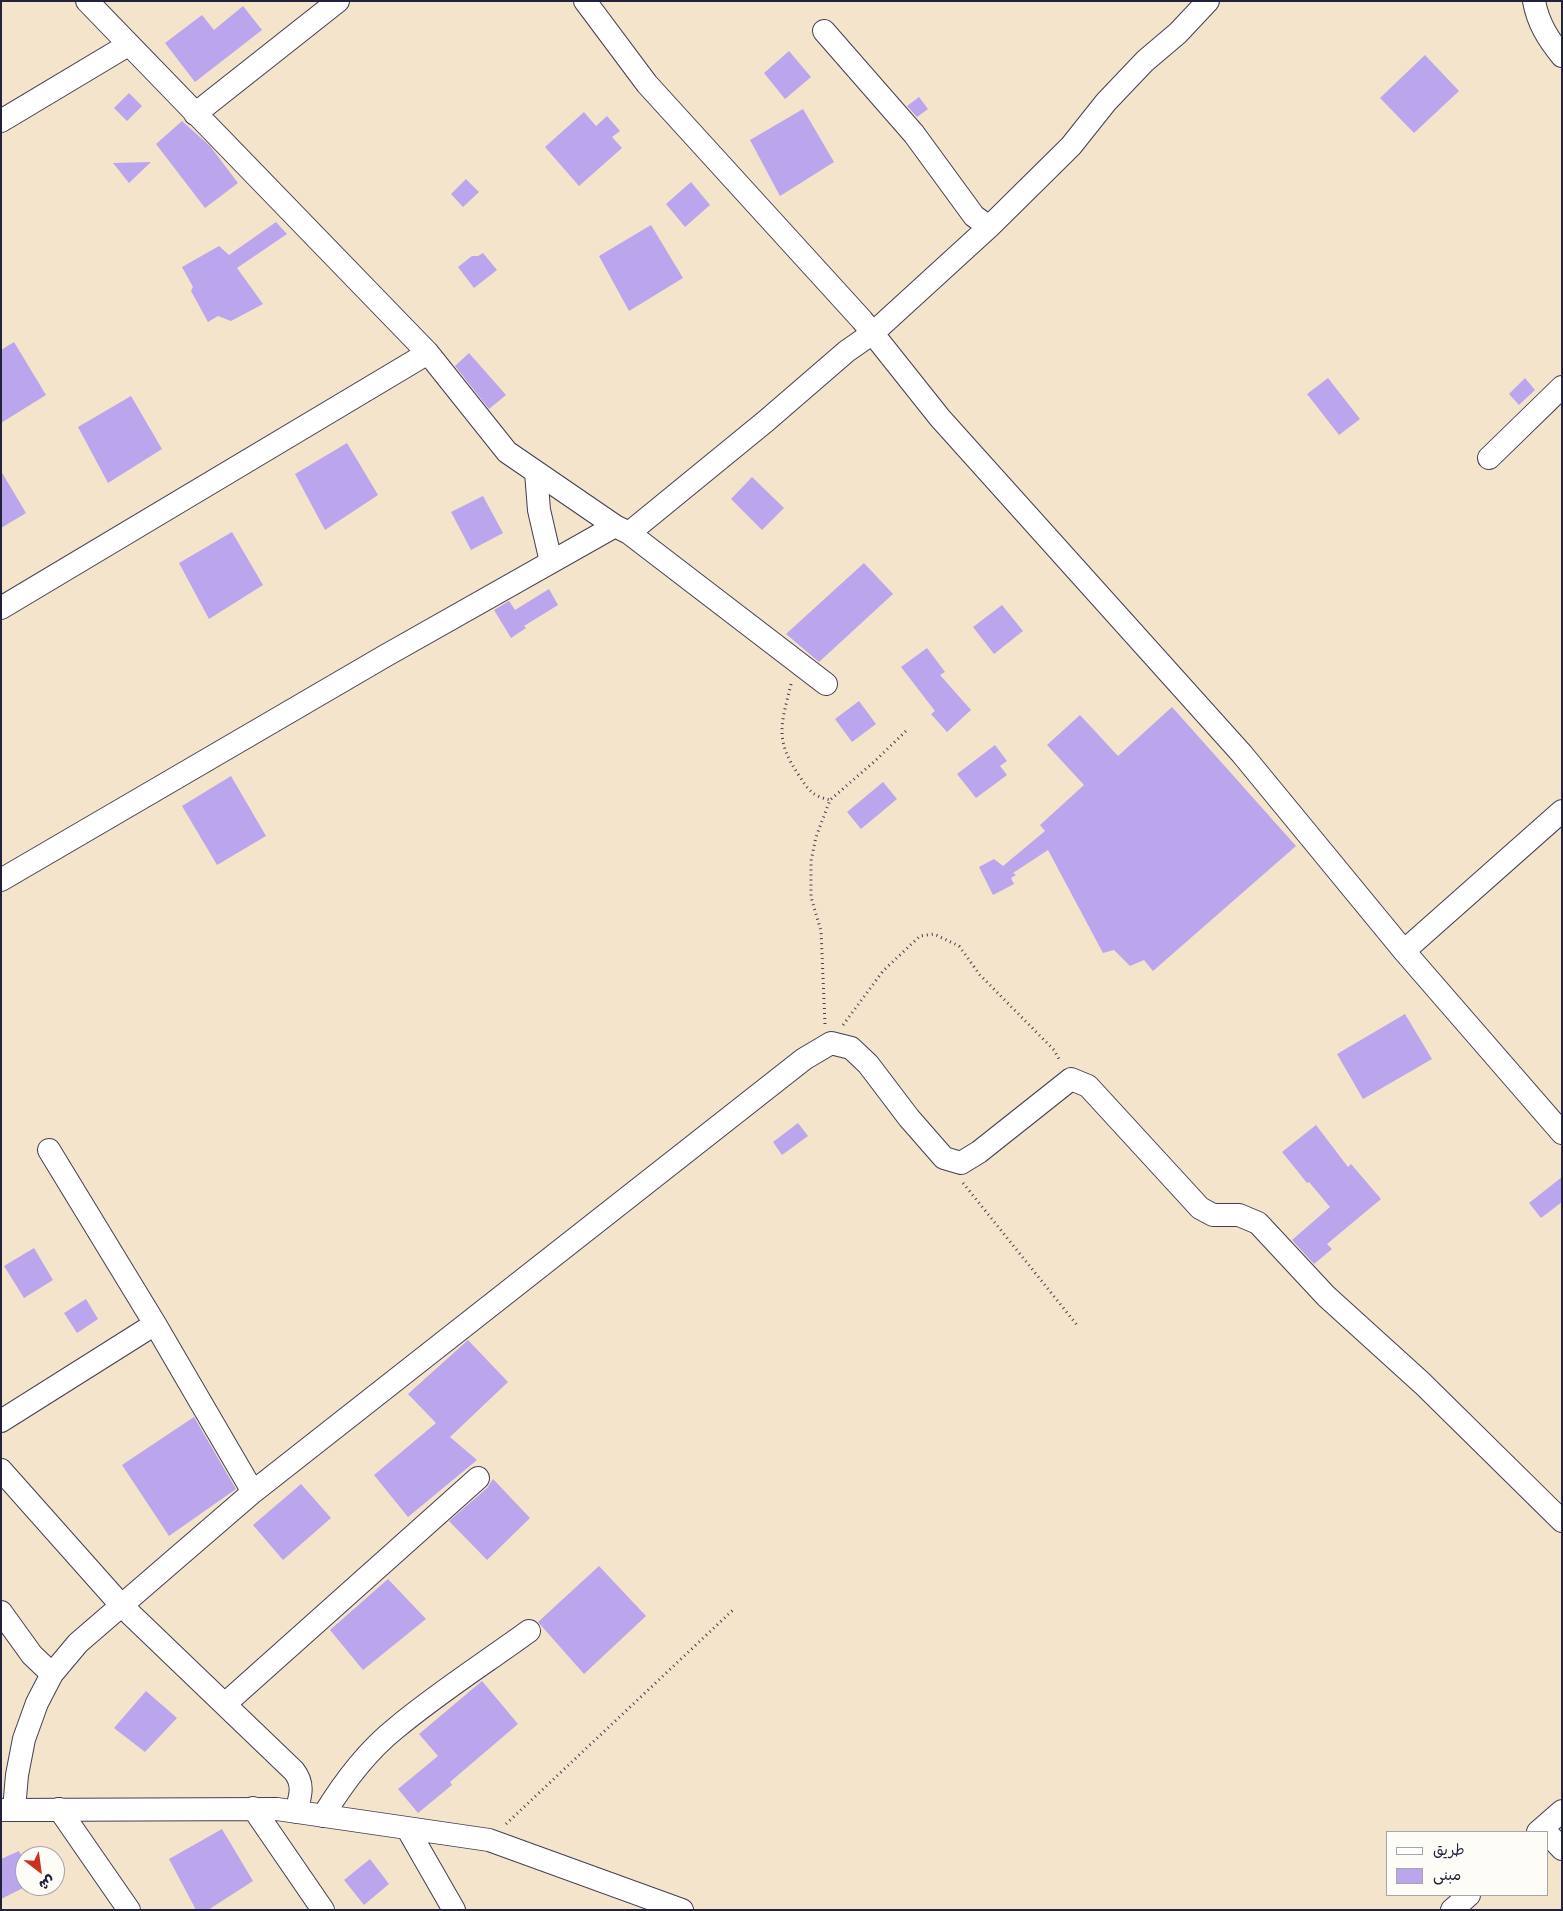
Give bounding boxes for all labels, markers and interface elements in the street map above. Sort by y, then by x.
legend [1386,1831,1548,1896]
text: طريق [1433,1839,1465,1860]
north arrow [15,1846,65,1896]
text: مبنى [1433,1864,1461,1885]
text: ش [36,1871,59,1896]

